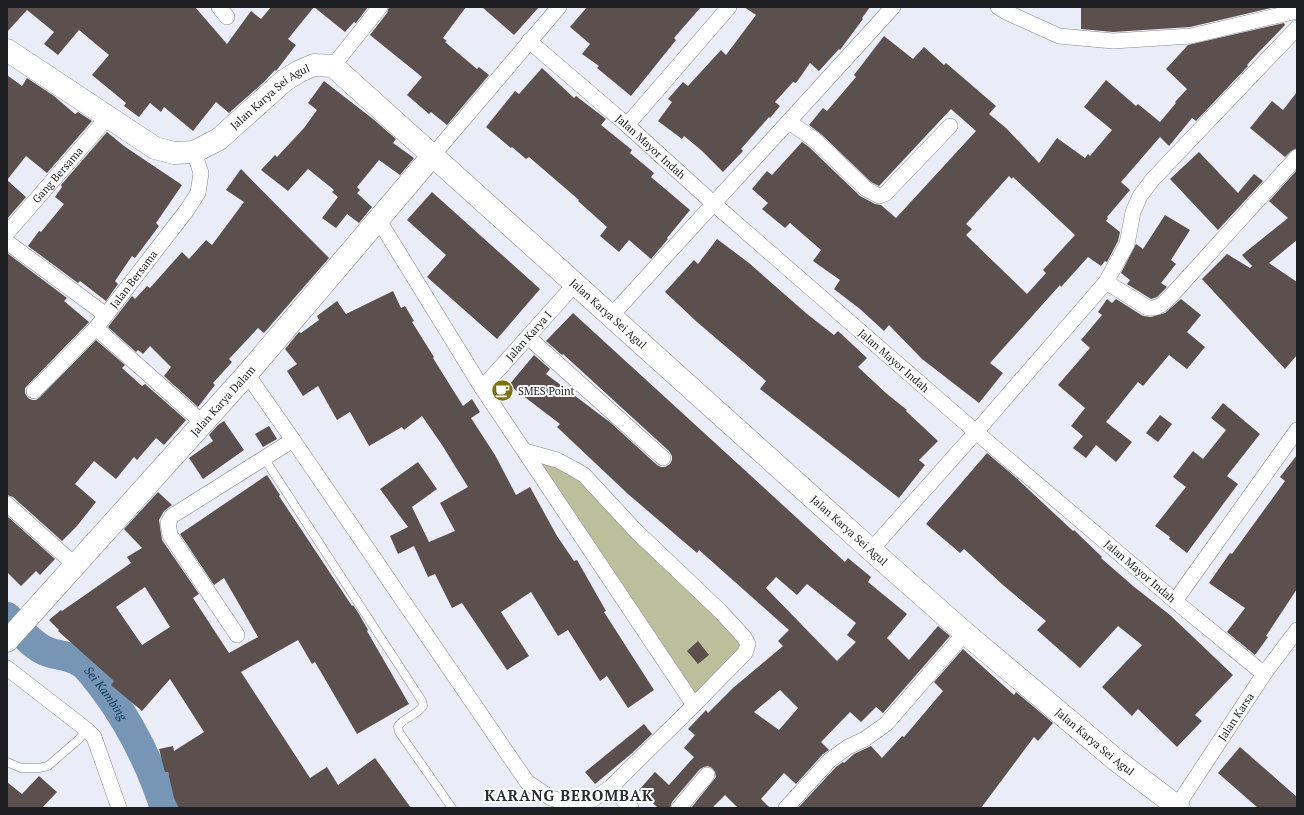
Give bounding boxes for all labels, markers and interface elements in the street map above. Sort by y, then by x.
street label: Jalan Karya Sei Agul [227,61,312,133]
street label: Jalan Mayor Indah [613,111,689,182]
street label: Gang Bersama [29,144,86,206]
street label: Jalan Bersama [107,247,161,311]
street label: Jalan Karya Sei Agul [567,276,650,352]
street label: Jalan Karya I [503,308,555,364]
street label: Jalan Mayor Indah [855,326,933,396]
street label: Jalan Karya Dalam [188,362,259,439]
cafe icon: SMES Point [489,378,515,404]
place label: SMES Point [518,384,575,398]
street label: Jalan Karya Sei Agul [808,492,890,568]
street label: Jalan Mayor Indah [1101,537,1179,606]
water label: Sei Kambing [82,663,132,724]
street label: Jalan Karsa [1215,690,1257,743]
street label: Jalan Karya Sei Agul [1053,705,1137,778]
district label: KARANG BEROMBAK [484,785,654,805]

